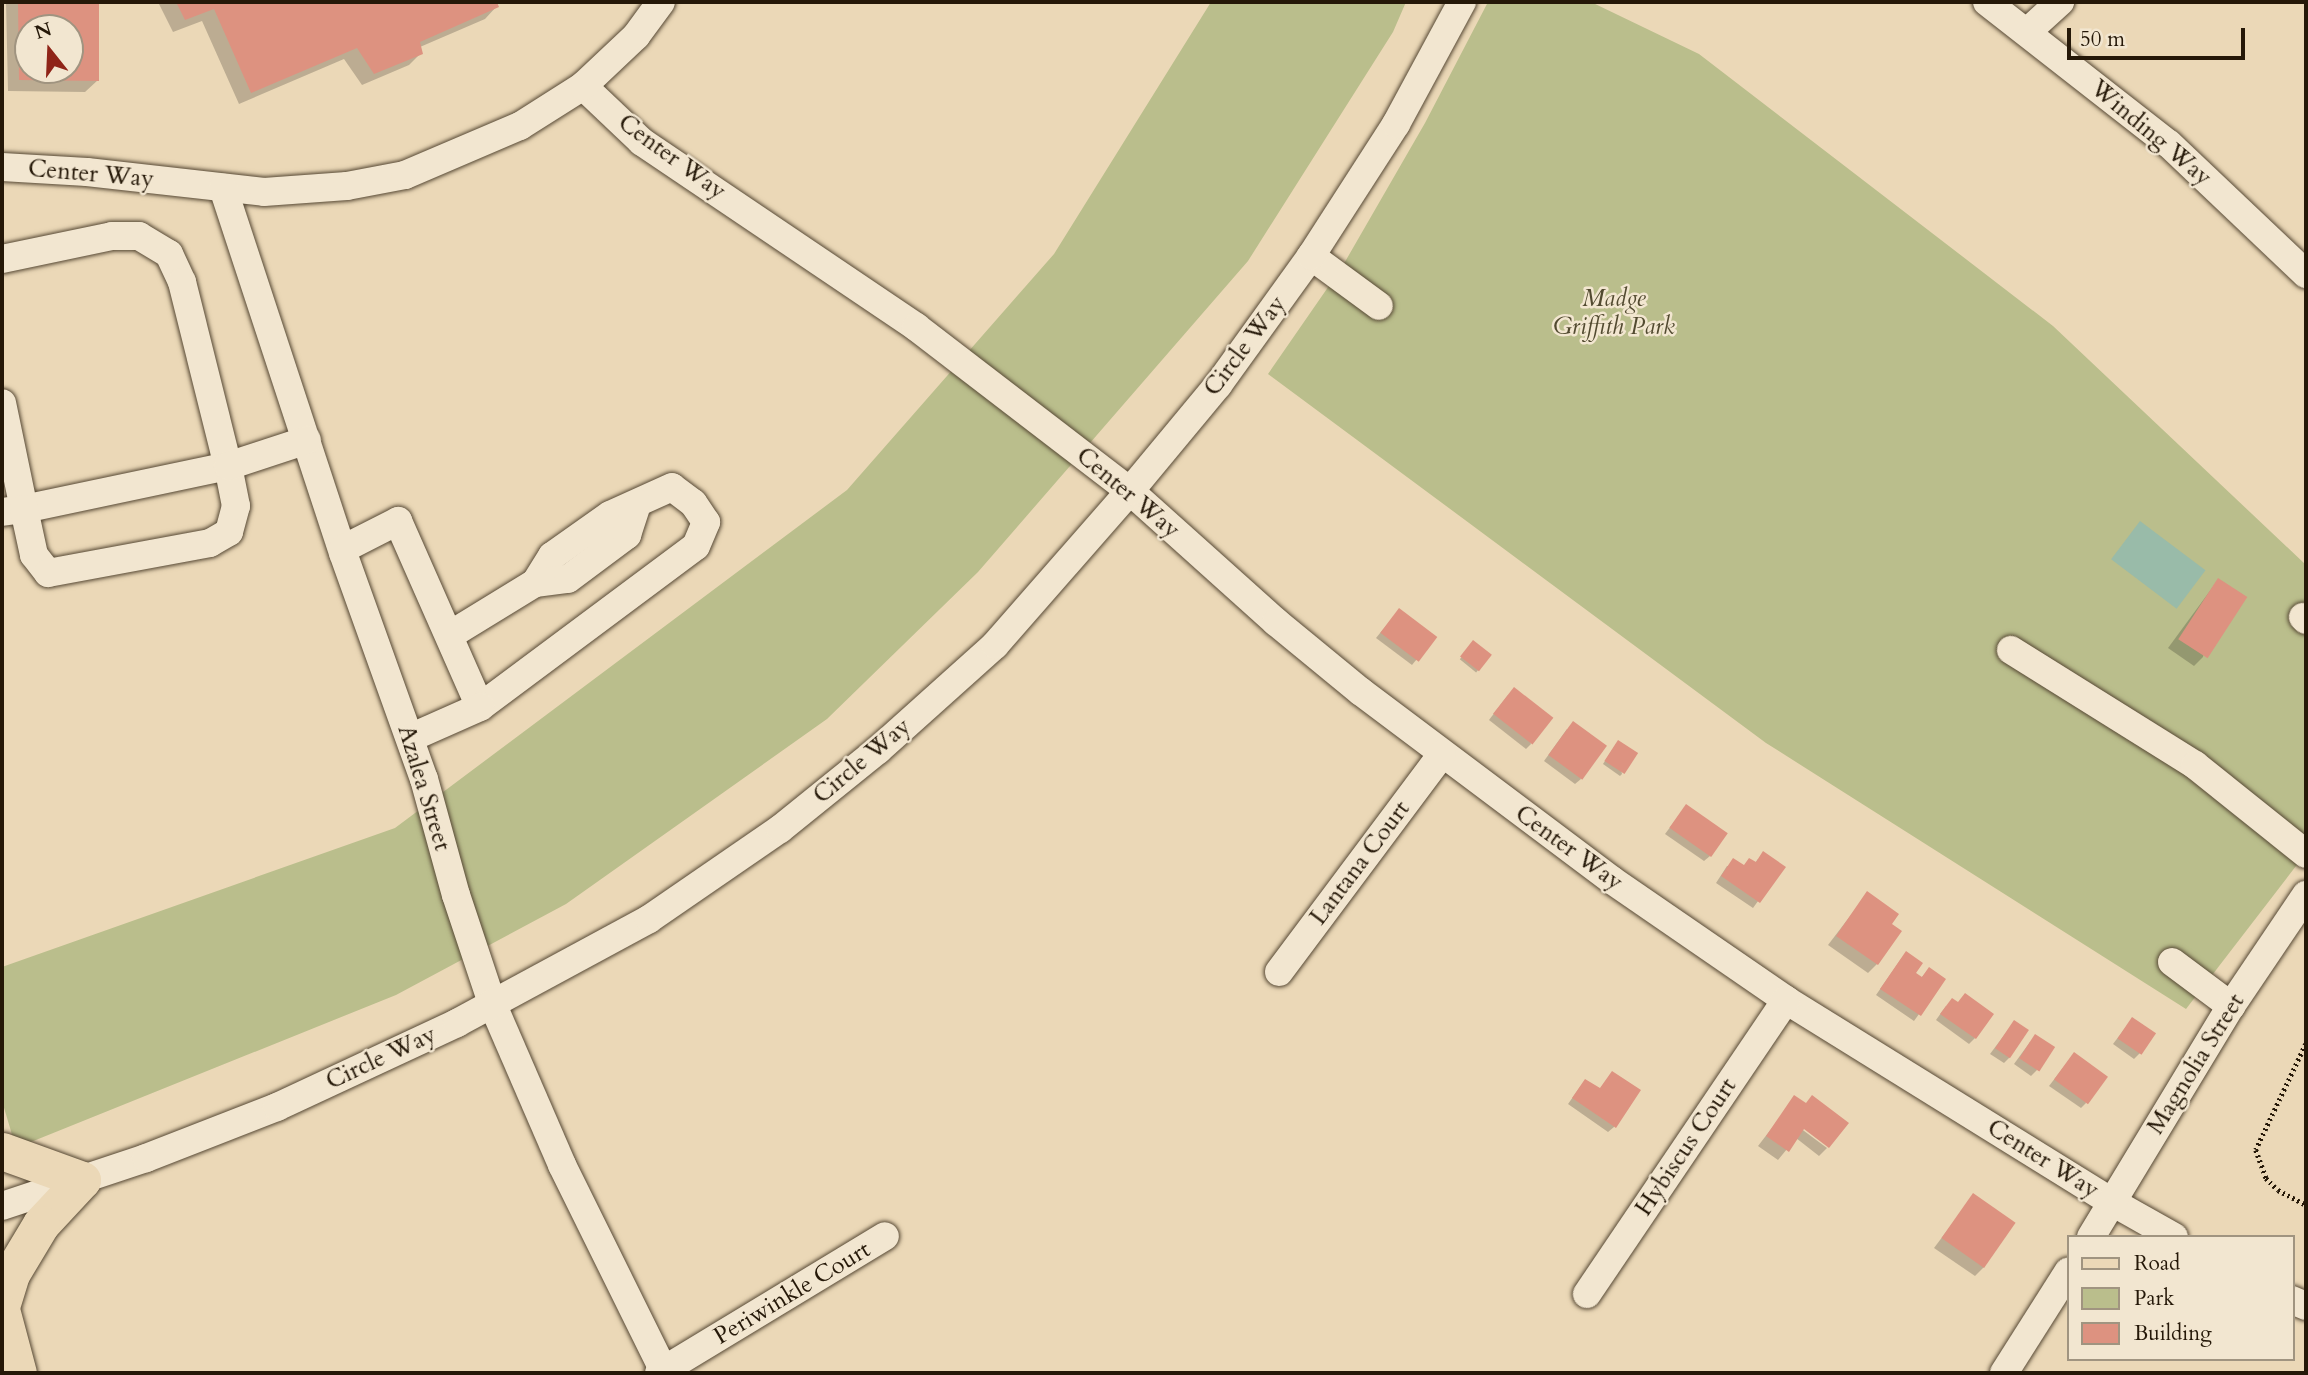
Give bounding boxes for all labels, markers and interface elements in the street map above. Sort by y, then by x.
north arrow [14,14,84,84]
scale bar [2070,14,2248,58]
text: N [31,16,55,46]
text: 50 m [2080,25,2125,54]
street label: Winding Way [2084,74,2218,192]
street label: Center Way [613,108,731,206]
street label: Center Way [27,154,155,194]
park label: Madge Griffith Park [1553,285,1675,341]
street label: Circle Way [1198,290,1292,402]
street label: Center Way [1070,441,1186,545]
street label: Circle Way [808,712,916,810]
street label: Azalea Street [391,722,457,854]
street label: Lantana Court [1304,795,1416,931]
street label: Center Way [1510,799,1628,897]
street label: Magnolia Street [2141,988,2251,1140]
street label: Circle Way [322,1020,440,1096]
street label: Hybiscus Court [1629,1073,1743,1221]
street label: Center Way [1982,1113,2104,1205]
street label: Periwinkle Court [709,1235,875,1351]
legend [2066,1235,2294,1361]
text: Road [2134,1249,2180,1278]
text: Park [2134,1284,2174,1313]
text: Building [2134,1319,2212,1348]

